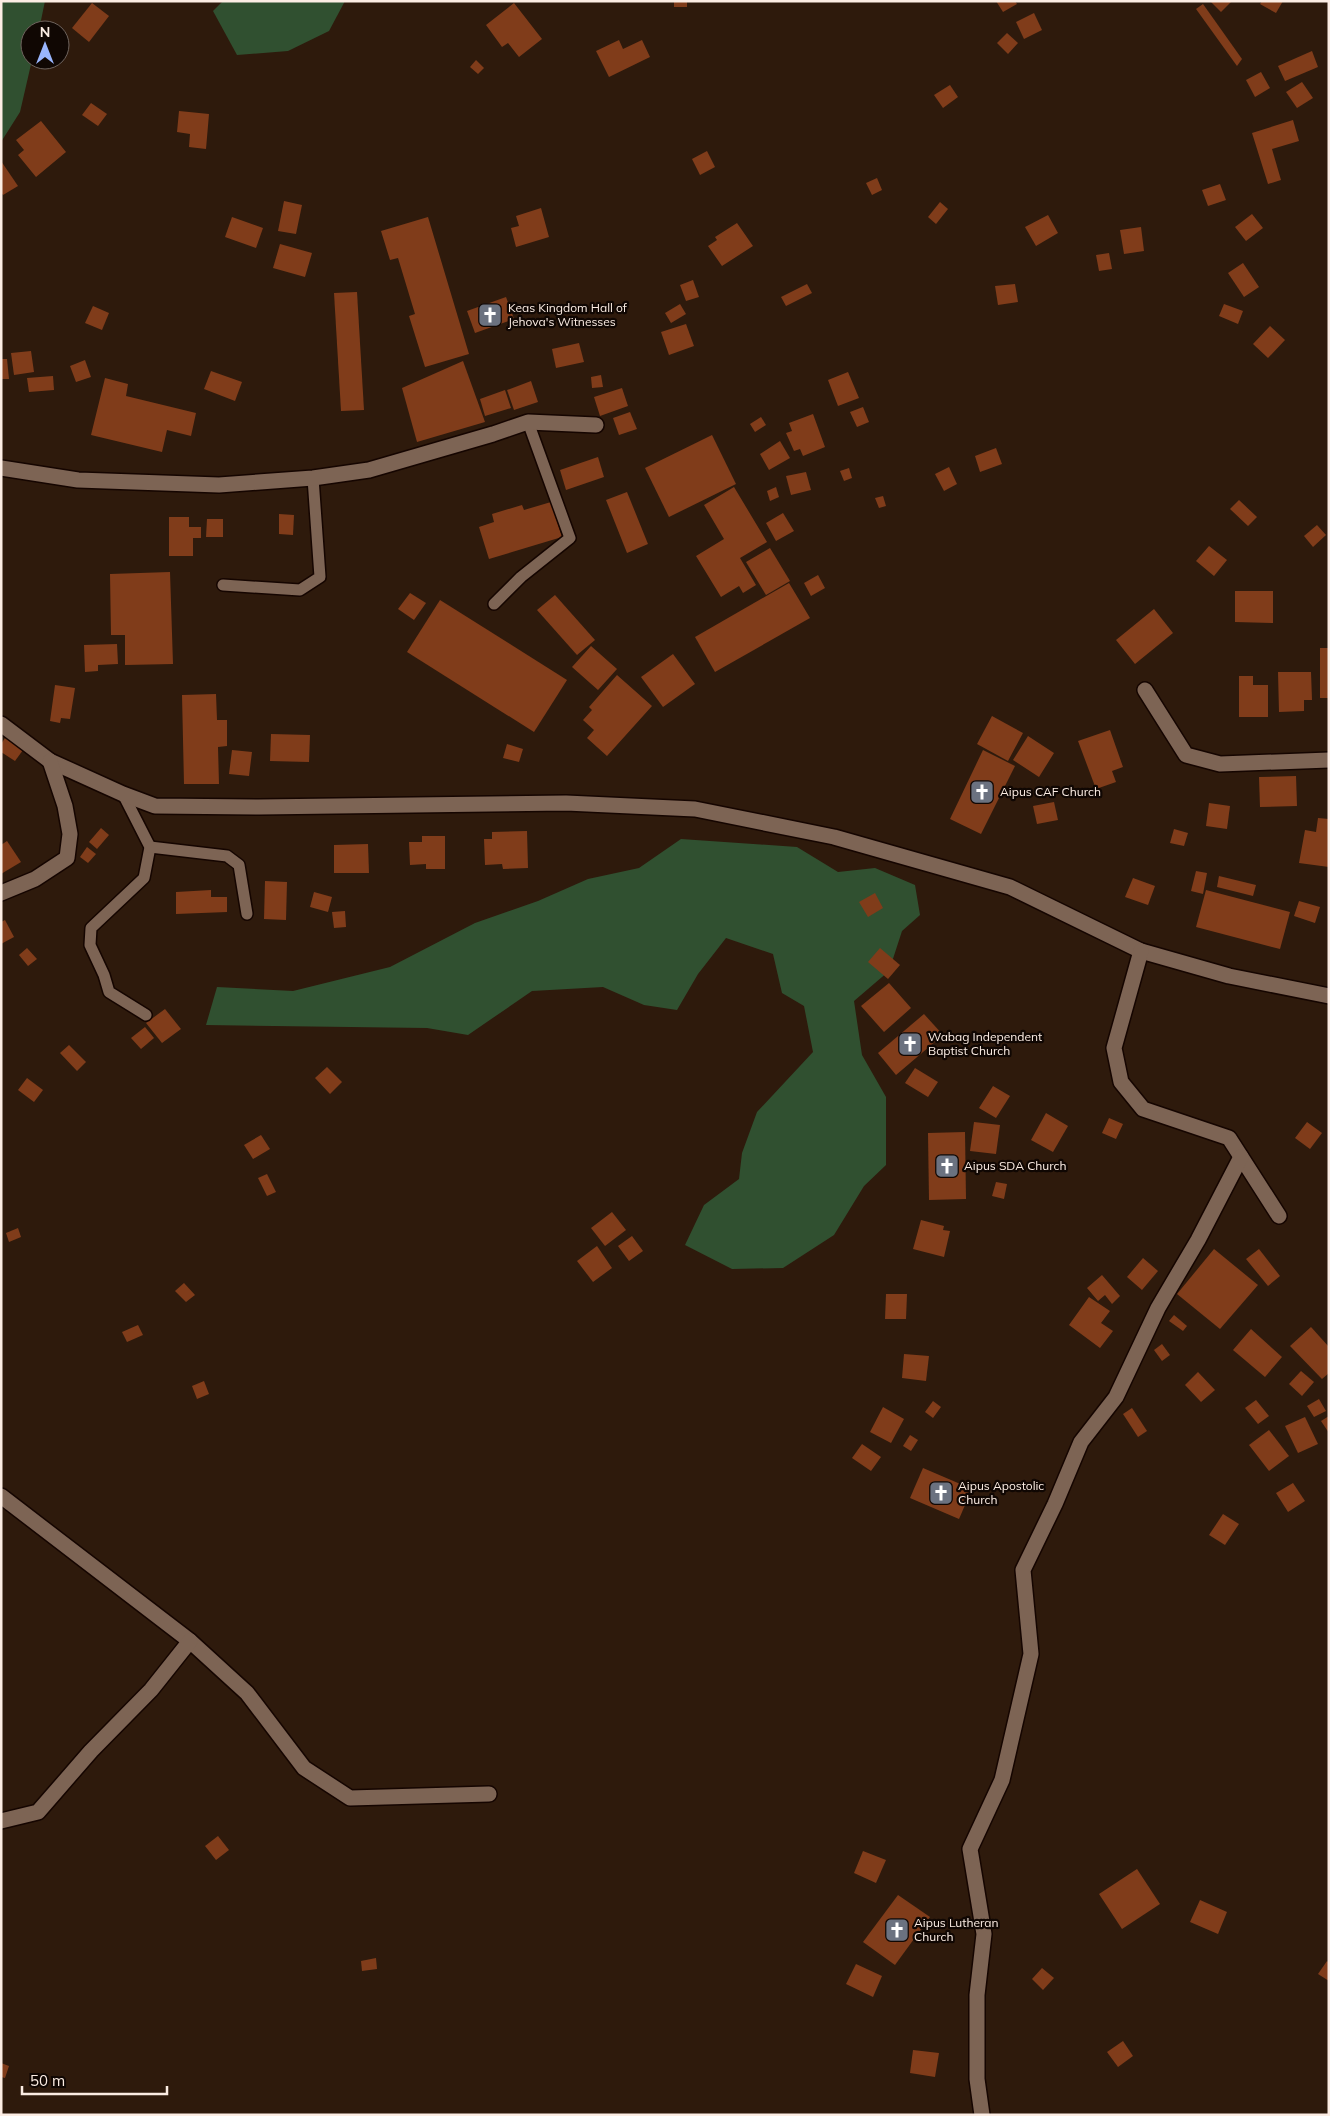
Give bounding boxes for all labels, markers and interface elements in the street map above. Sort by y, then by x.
north arrow [20,20,70,70]
text: N [40,23,50,41]
place label: Keas Kingdom Hall of Jehova's Witnesses [508,300,628,329]
church icon: Keas Kingdom Hall of Jehova's Witnesses [477,302,503,328]
church icon: Aipus CAF Church [969,779,995,805]
place label: Aipus CAF Church [1000,784,1101,799]
place label: Wabag Independent Baptist Church [928,1029,1042,1058]
church icon: Wabag Independent Baptist Church [897,1031,923,1057]
church icon: Aipus SDA Church [934,1153,960,1179]
place label: Aipus SDA Church [964,1158,1067,1173]
place label: Aipus Apostolic Church [958,1478,1044,1507]
church icon: Aipus Apostolic Church [928,1480,954,1506]
place label: Aipus Lutheran Church [914,1915,999,1944]
church icon: Aipus Lutheran Church [884,1917,910,1943]
scale bar [22,2064,168,2096]
text: 50 m [30,2071,65,2090]

